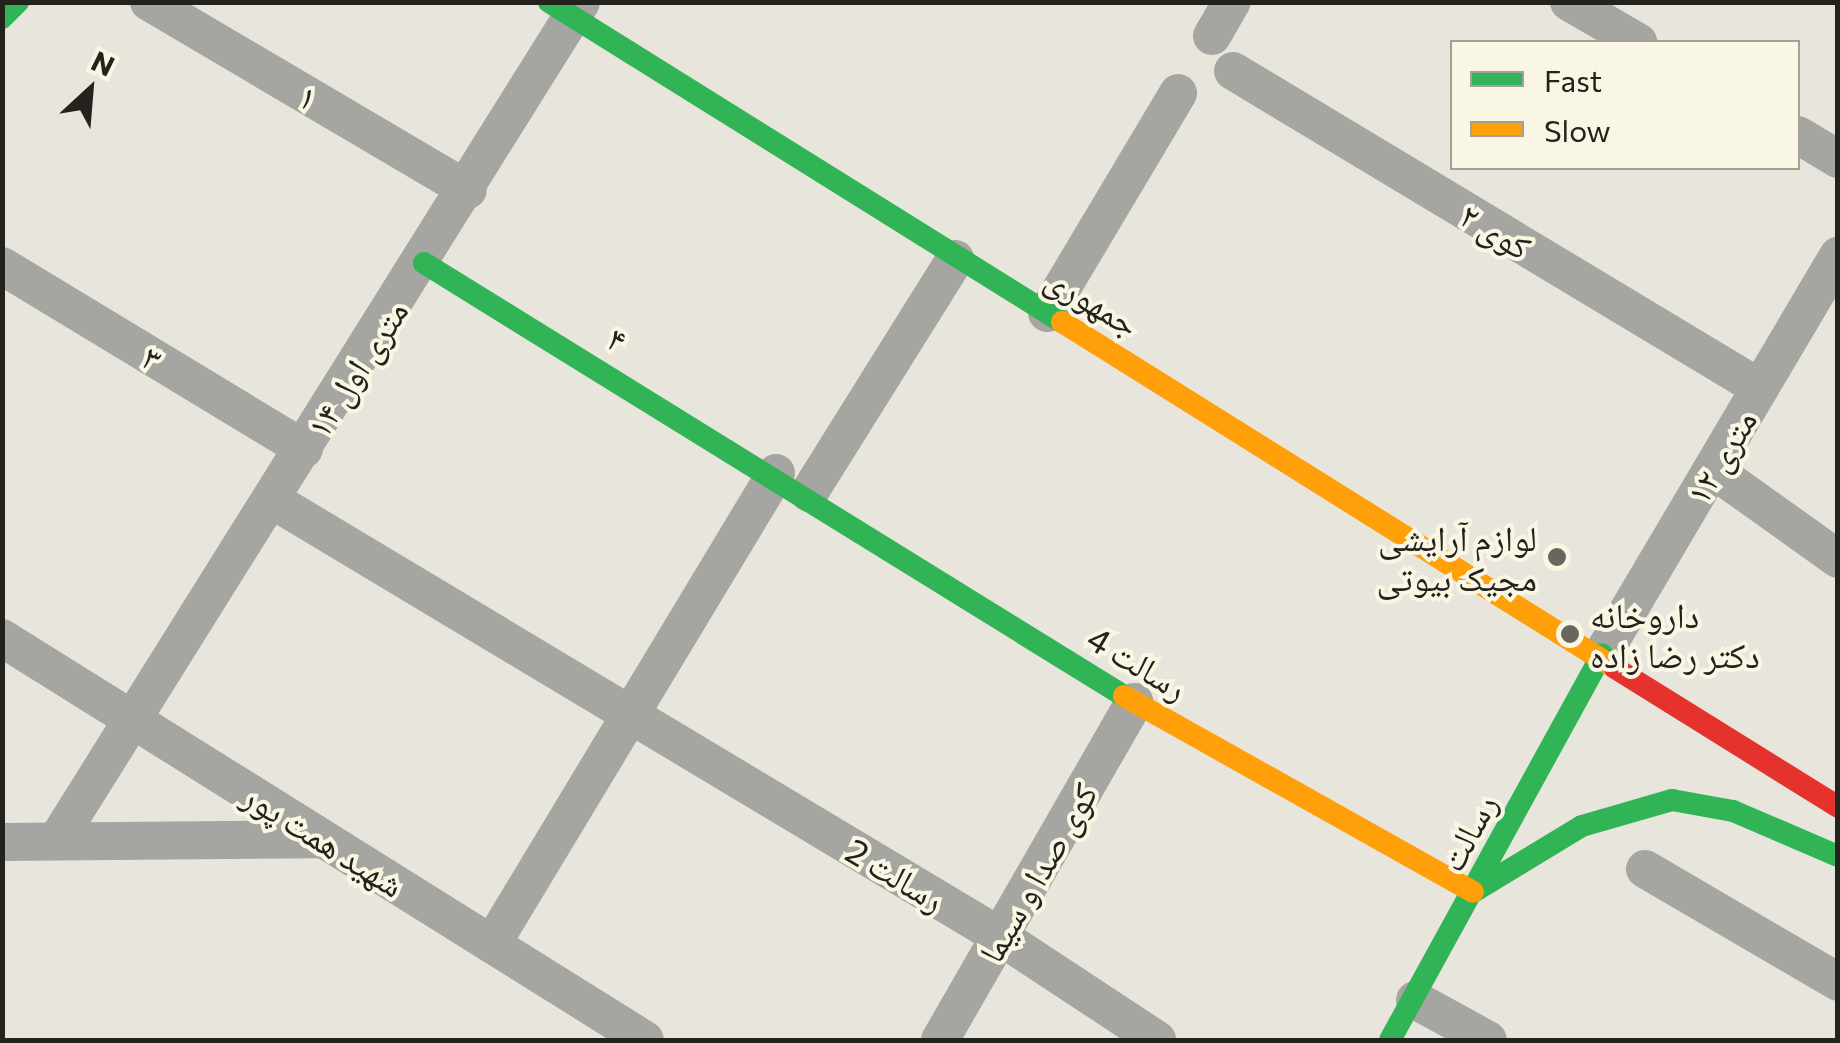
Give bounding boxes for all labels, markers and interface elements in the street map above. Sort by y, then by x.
north arrow [40,40,140,140]
legend [1450,40,1800,170]
text: N [86,43,120,83]
text: Fast [1544,61,1602,98]
street label: ۱ [292,74,326,118]
text: Slow [1544,111,1611,148]
street label: کوی ۲ [1453,193,1539,267]
street label: جمهوری [1039,256,1147,344]
street label: ۱۴ متری اول [296,292,416,444]
street label: ۴ [600,316,636,360]
street label: ۳ [135,335,171,379]
street label: ۱۲ متری [1676,401,1764,511]
place label: لوازم آرایشی مجیک بیوتی [1377,516,1537,598]
marker: لوازم آرایشی مجیک بیوتی [1546,546,1568,568]
place label: داروخانه دکتر رضا زاده [1590,593,1760,675]
street label: رسالت 4 [1080,616,1196,708]
marker: داروخانه دکتر رضا زاده [1559,623,1581,645]
street label: شهید همت پور [236,773,412,905]
street label: کوی صدا و سیما [969,775,1105,969]
street label: رسالت [1429,786,1505,878]
street label: رسالت 2 [839,828,953,920]

